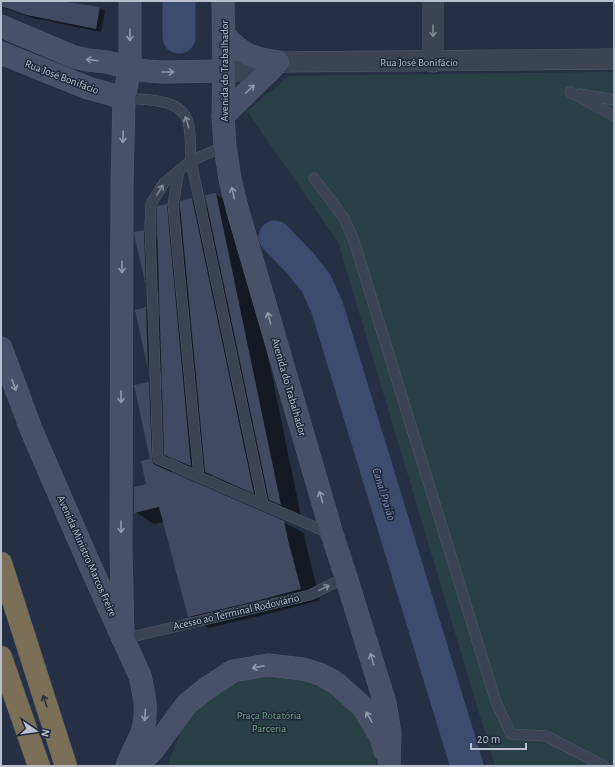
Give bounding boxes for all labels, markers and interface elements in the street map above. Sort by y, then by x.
street label: Avenida do Trabalhador [219,20,230,122]
one-way arrow [429,24,437,37]
one-way arrow [126,28,134,41]
one-way arrow [86,57,99,64]
street label: Rua José Bonifácio [380,57,458,68]
street label: Rua José Bonifácio [24,58,100,96]
one-way arrow [161,68,174,76]
one-way arrow [245,84,255,94]
one-way arrow [183,117,191,129]
one-way arrow [119,130,127,143]
one-way arrow [156,184,164,195]
one-way arrow [229,187,237,200]
one-way arrow [118,260,126,273]
one-way arrow [265,312,272,325]
street label: Avenida do Trabalhador [270,337,308,438]
one-way arrow [11,378,19,390]
one-way arrow [117,390,125,403]
water label: Canal Praião [370,466,398,522]
one-way arrow [317,490,324,503]
street label: Avenida Ministro Marcos Freire [55,494,119,618]
one-way arrow [117,520,125,533]
one-way arrow [317,584,329,591]
street label: Acesso ao Terminal Rodoviário [172,592,300,632]
one-way arrow [368,653,375,666]
one-way arrow [252,663,265,671]
one-way arrow [41,695,48,708]
one-way arrow [141,708,148,721]
park label: Praça Rotatória Parceria [237,710,301,734]
north arrow [16,711,56,751]
one-way arrow [365,711,373,723]
scale bar [471,725,526,751]
text: N [39,728,51,738]
text: 20 m [477,733,500,745]

